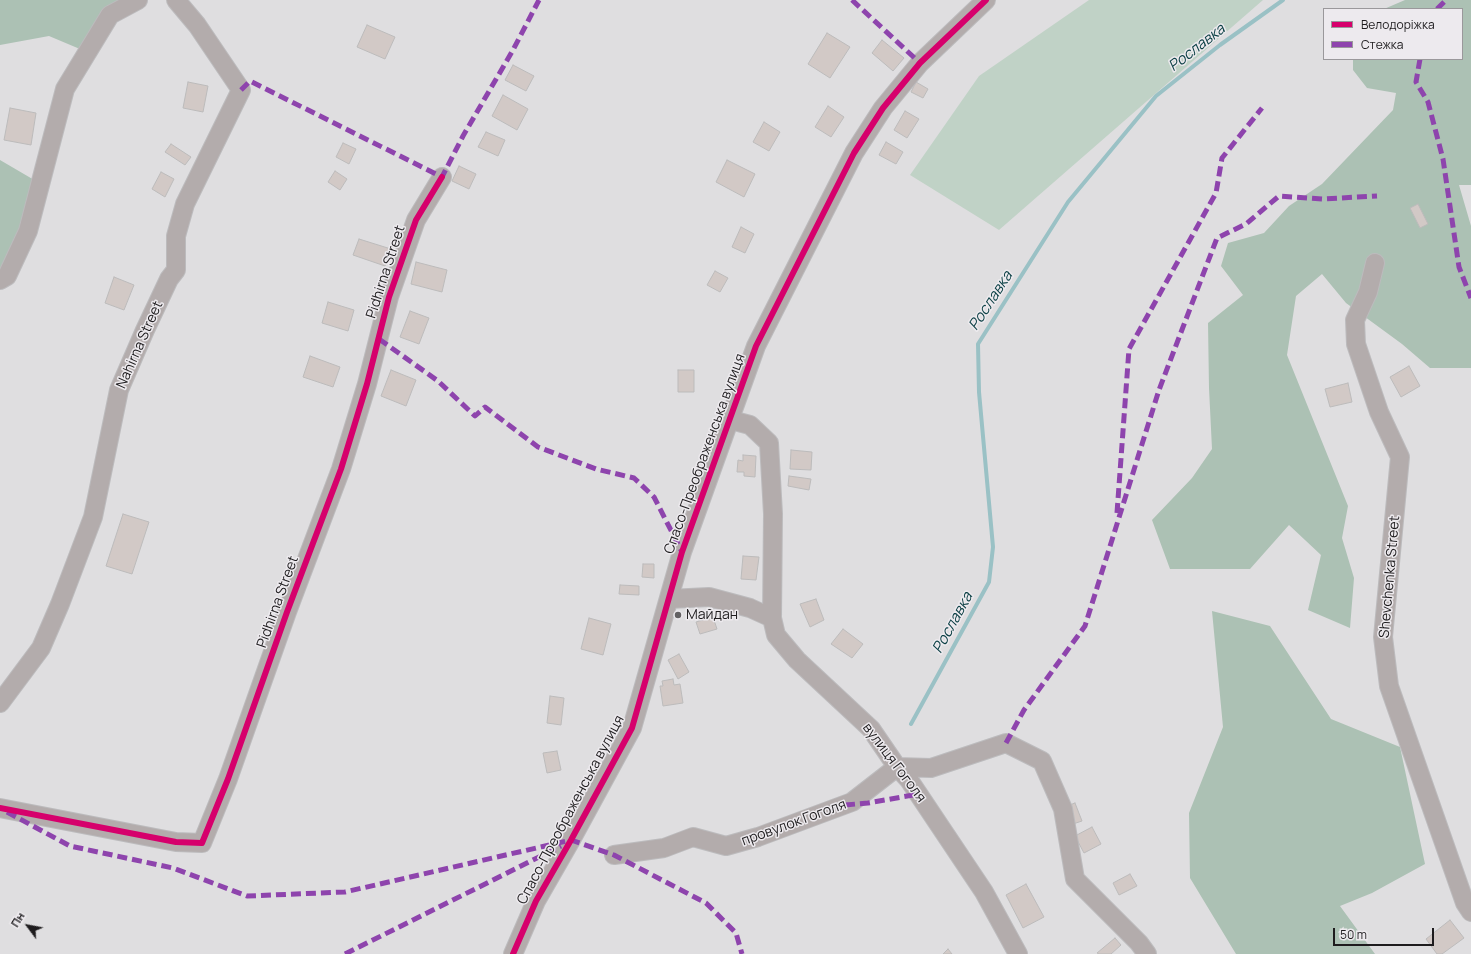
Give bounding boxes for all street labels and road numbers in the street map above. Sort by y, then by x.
street label: Pidhirna Street [363,223,409,321]
street label: Nahirna Street [113,299,167,391]
street label: Спасо-Преображенська вулиця [661,352,749,556]
street label: Shevchenka Street [1376,515,1404,639]
street label: Pidhirna Street [254,554,302,650]
street label: Спасо-Преображенська вулиця [514,713,628,907]
street label: вулиця Гоголя [859,720,929,806]
street label: провулок Гоголя [739,796,849,850]

